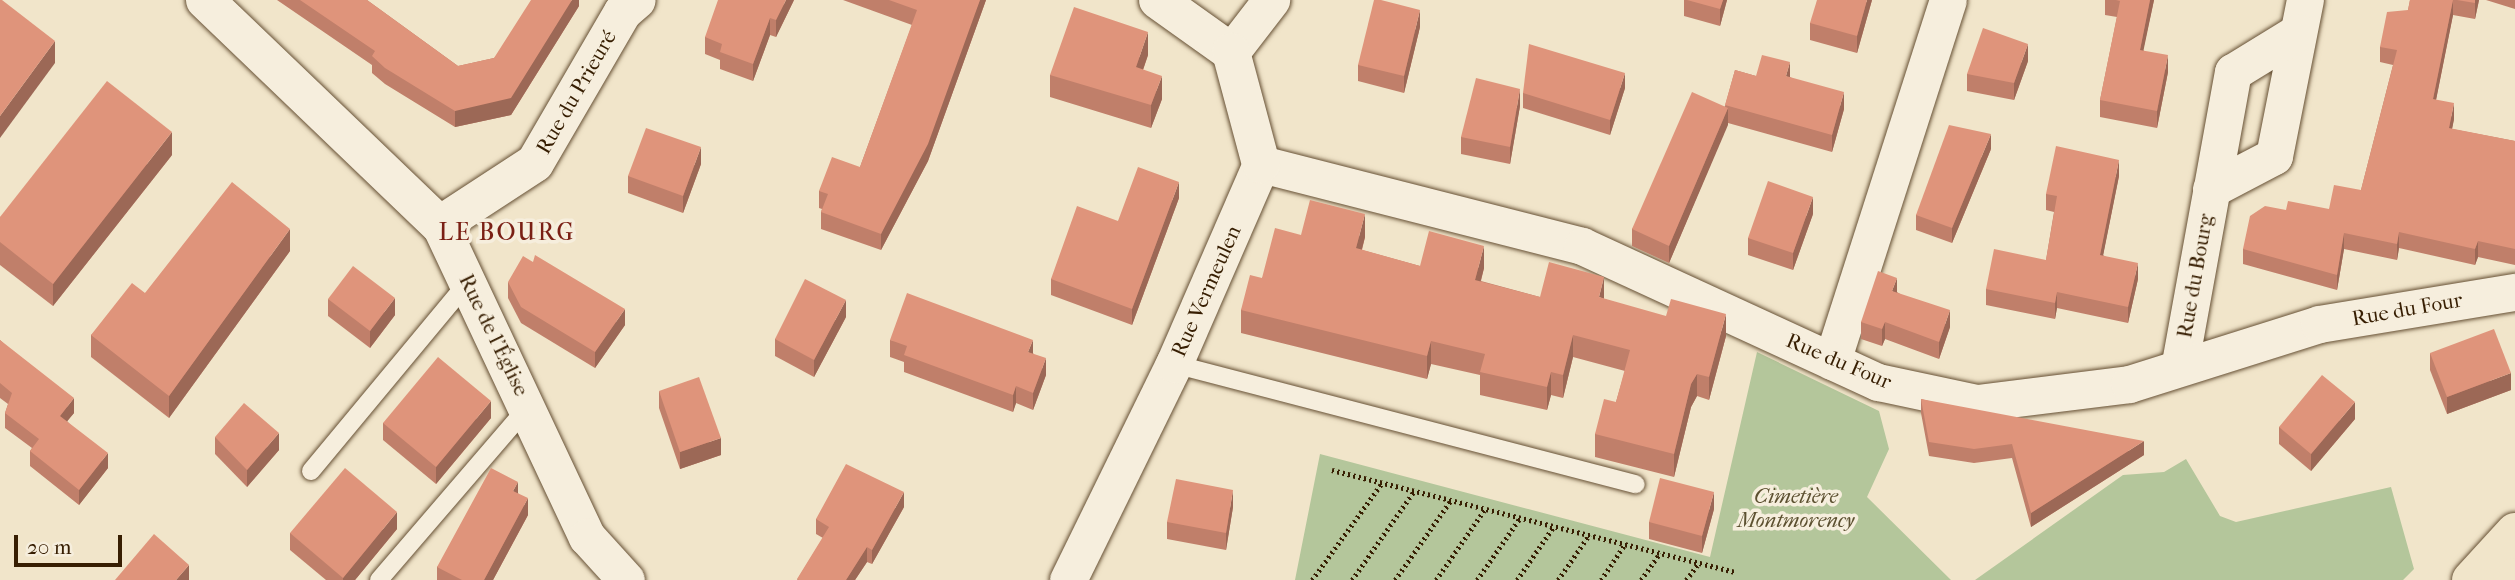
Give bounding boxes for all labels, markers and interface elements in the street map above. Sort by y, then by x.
street label: Rue du Prieuré [530,26,622,158]
street label: Rue du Bourg [2172,212,2218,340]
district label: LE BOURG [440,219,574,247]
street label: Rue Vermeulen [1166,221,1246,361]
street label: Rue de l'Église [454,270,534,400]
street label: Rue du Four [2350,287,2464,331]
street label: Rue du Four [1783,328,1895,394]
park label: Cimetière Montmorency [1737,483,1855,533]
scale bar [18,520,126,564]
text: 20 m [27,535,71,559]

